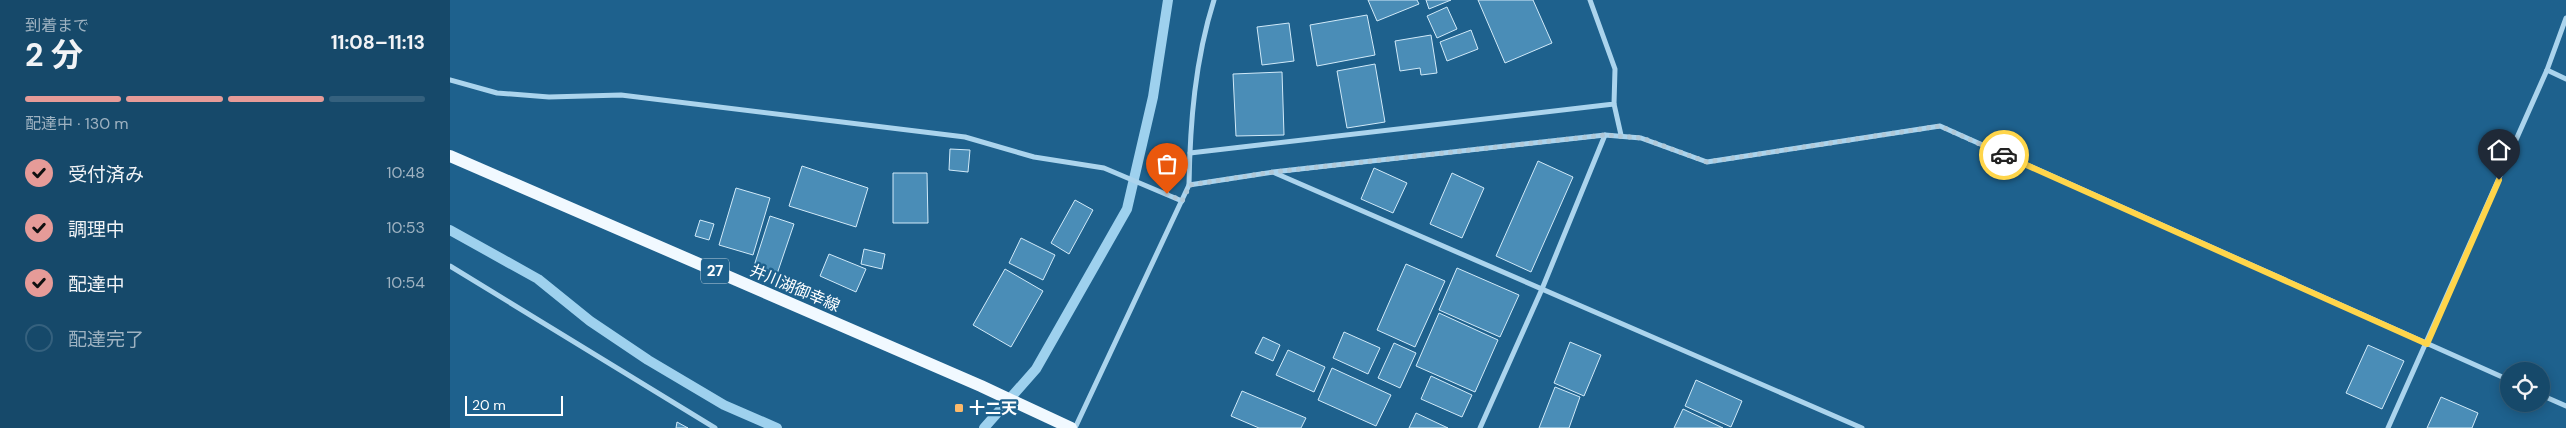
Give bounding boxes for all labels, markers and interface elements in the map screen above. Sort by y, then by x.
text: 到着まで [25,15,89,36]
text: 11:08–11:13 [331,30,425,55]
text: 2 分 [25,34,83,76]
text: 配達中 · 130 m [25,113,129,134]
pin [2478,129,2520,180]
courier [1979,130,2029,180]
icon: home [2485,136,2513,164]
icon: car [1990,141,2018,169]
pin [1146,143,1188,194]
icon: bag [1153,150,1181,178]
icon: check [25,159,53,187]
text: 受付済み [68,162,144,187]
text: 10:48 [386,162,425,183]
icon: check [25,214,53,242]
text: 調理中 [68,217,125,242]
text: 10:53 [387,217,425,238]
road number: 27 [701,258,729,284]
street label: 井川湖御幸線 [747,260,843,316]
icon: check [25,269,53,297]
text: 配達中 [68,272,125,297]
text: 10:54 [386,272,425,293]
text: 配達完了 [68,327,144,352]
map controls [2500,362,2550,412]
button: locate [2500,362,2550,412]
scale bar [465,393,562,416]
text: 20 m [472,396,506,414]
place label: 十二天 [969,398,1017,419]
marker: 十二天 [953,402,965,414]

